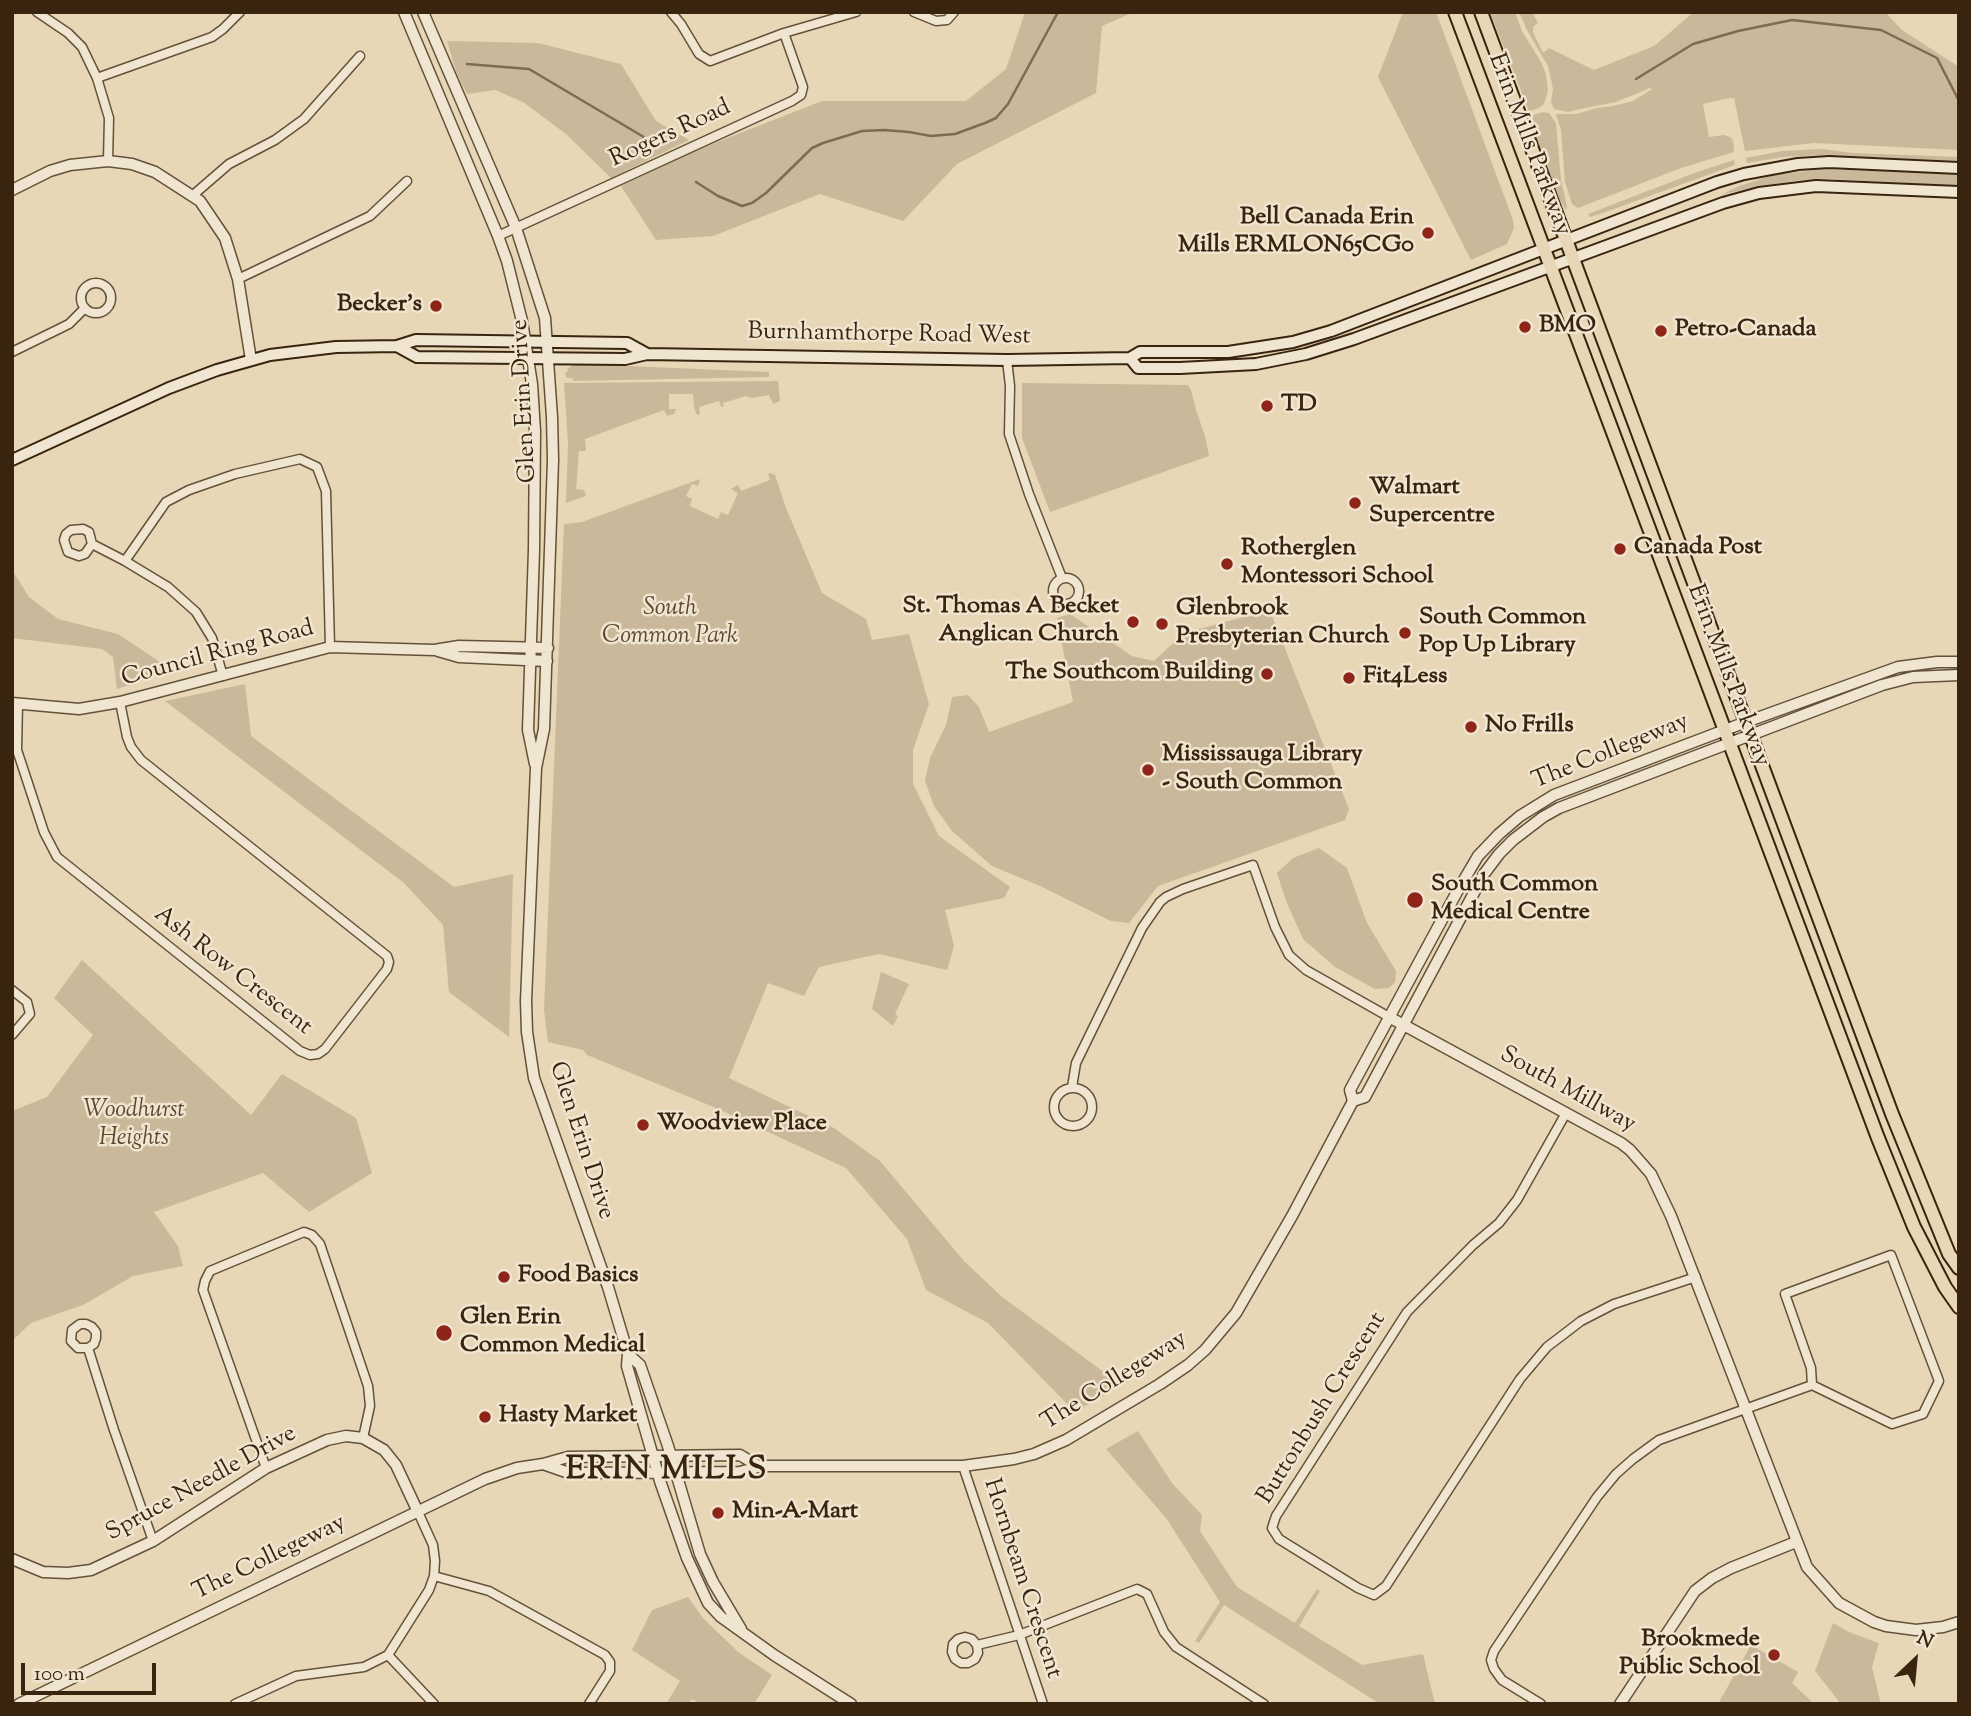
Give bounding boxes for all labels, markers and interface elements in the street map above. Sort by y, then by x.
street label: Erin Mills Parkway [1480,50,1576,240]
street label: Rogers Road [606,94,736,176]
place label: Bell Canada Erin Mills ERMLON65CG0 [1178,205,1414,261]
marker: Bell Canada Erin Mills ERMLON65CG0 [1420,225,1436,241]
place label: Becker's [337,292,422,320]
marker: Becker's [428,298,444,314]
place label: BMO [1539,313,1596,341]
place label: Petro-Canada [1675,317,1817,345]
street label: Glen Erin Drive [507,318,545,484]
street label: Burnhamthorpe Road West [747,319,1031,353]
marker: BMO [1517,319,1533,335]
marker: Petro-Canada [1653,323,1669,339]
place label: TD [1281,392,1317,420]
marker: TD [1259,398,1275,414]
place label: Walmart Supercentre [1369,475,1495,531]
marker: Walmart Supercentre [1347,495,1363,511]
place label: Canada Post [1634,535,1762,563]
place label: Rotherglen Montessori School [1241,536,1434,592]
marker: Canada Post [1612,541,1628,557]
marker: Rotherglen Montessori School [1219,556,1235,572]
street label: Erin Mills Parkway [1679,581,1775,771]
place label: St. Thomas A Becket Anglican Church [902,594,1119,650]
park label: South Common Park [602,596,738,652]
place label: Glenbrook Presbyterian Church [1176,596,1389,652]
place label: South Common Pop Up Library [1419,605,1586,661]
marker: St. Thomas A Becket Anglican Church [1125,614,1141,630]
street label: Council Ring Road [119,615,317,695]
marker: Glenbrook Presbyterian Church [1154,616,1170,632]
marker: South Common Pop Up Library [1397,625,1413,641]
place label: The Southcom Building [1005,660,1253,688]
place label: Fit4Less [1363,664,1447,692]
marker: The Southcom Building [1259,666,1275,682]
marker: Fit4Less [1341,670,1357,686]
street label: The Collegeway [1529,709,1693,797]
place label: No Frills [1485,713,1574,741]
marker: No Frills [1463,719,1479,735]
place label: Mississauga Library - South Common [1162,742,1363,798]
marker: Mississauga Library - South Common [1140,762,1156,778]
place label: South Common Medical Centre [1431,872,1598,928]
marker: South Common Medical Centre [1405,890,1425,910]
street label: Ash Row Crescent [147,901,317,1043]
street label: South Millway [1494,1042,1640,1140]
street label: Glen Erin Drive [541,1059,619,1223]
park label: Woodhurst Heights [83,1098,185,1154]
place label: Woodview Place [657,1111,827,1139]
marker: Woodview Place [635,1117,651,1133]
place label: Food Basics [518,1263,638,1291]
marker: Food Basics [496,1269,512,1285]
place label: Glen Erin Common Medical [460,1305,645,1361]
street label: Buttonbush Crescent [1252,1308,1394,1510]
marker: Glen Erin Common Medical [434,1323,454,1343]
street label: The Collegeway [1037,1326,1193,1438]
place label: Hasty Market [499,1403,637,1431]
marker: Hasty Market [477,1409,493,1425]
street label: Spruce Needle Drive [102,1421,302,1549]
district label: ERIN MILLS [567,1454,767,1492]
street label: Hornbeam Crescent [975,1476,1067,1682]
place label: Min-A-Mart [732,1499,858,1527]
marker: Min-A-Mart [710,1505,726,1521]
street label: The Collegeway [189,1510,351,1608]
north arrow [1880,1625,1950,1695]
text: N [1912,1625,1937,1656]
place label: Brookmede Public School [1619,1627,1760,1683]
marker: Brookmede Public School [1766,1647,1782,1663]
scale bar [24,1650,159,1694]
text: 100 m [34,1660,85,1690]

